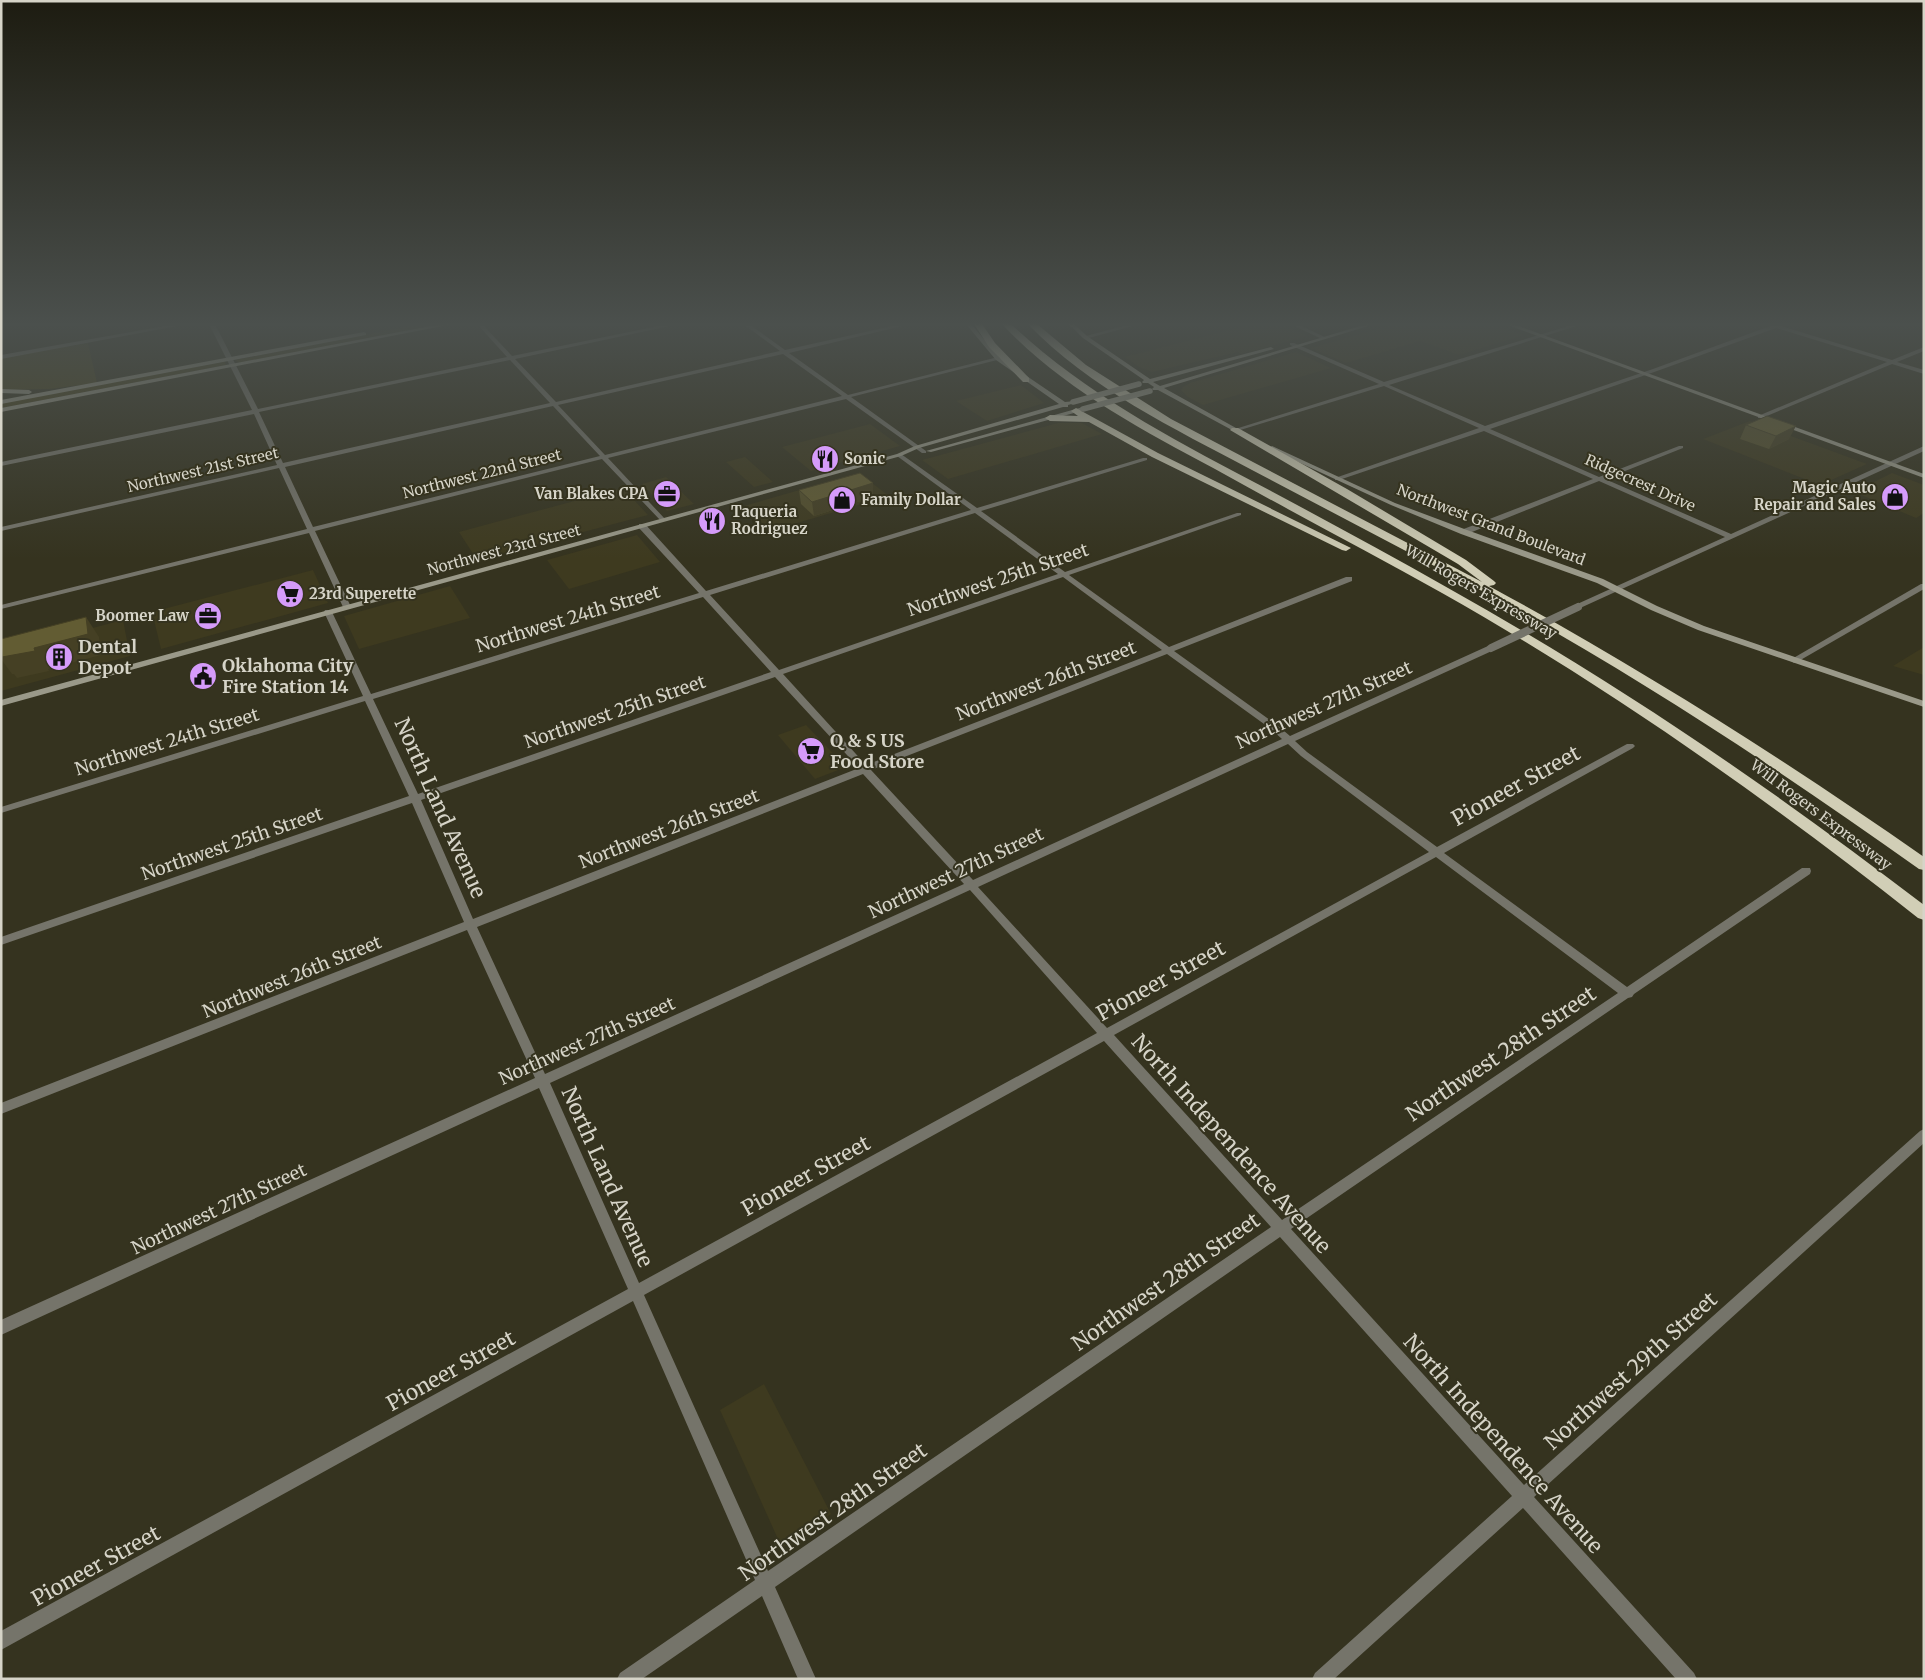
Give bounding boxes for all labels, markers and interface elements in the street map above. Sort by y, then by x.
street label: Northwest 21st Street [125,443,280,496]
restaurant icon: Sonic [810,444,840,474]
street label: Northwest 22nd Street [401,445,563,502]
place label: Sonic [844,449,885,468]
street label: Ridgecrest Drive [1582,450,1699,515]
place label: Magic Auto Repair and Sales [1754,478,1876,514]
office icon: Van Blakes CPA [652,479,682,509]
street label: Northwest Grand Boulevard [1394,480,1588,569]
shop icon: Magic Auto Repair and Sales [1880,482,1910,512]
place label: Van Blakes CPA [534,484,648,503]
shop icon: Family Dollar [827,485,857,515]
place label: Family Dollar [861,490,961,509]
place label: Taqueria Rodriguez [731,502,808,538]
restaurant icon: Taqueria Rodriguez [697,506,727,536]
street label: Northwest 23rd Street [425,520,583,579]
street label: Northwest 25th Street [904,538,1091,621]
street label: Will Rogers Expressway [1401,540,1561,643]
supermarket icon: 23rd Superette [275,579,305,609]
street label: Northwest 24th Street [473,580,663,657]
place label: 23rd Superette [309,584,416,603]
office icon: Boomer Law [193,601,223,631]
place label: Boomer Law [95,606,190,625]
place label: Dental Depot [78,635,137,679]
street label: Northwest 26th Street [952,636,1139,726]
building icon: Dental Depot [44,642,74,672]
place label: Oklahoma City Fire Station 14 [222,654,354,698]
street label: Northwest 27th Street [1232,655,1415,754]
public building icon: Oklahoma City Fire Station 14 [188,661,218,691]
street label: Northwest 25th Street [521,670,708,753]
street label: Northwest 24th Street [72,703,262,780]
street label: North Land Avenue [389,713,492,902]
place label: Q & S US Food Store [830,729,925,773]
supermarket icon: Q & S US Food Store [796,736,826,766]
street label: Pioneer Street [1447,739,1585,832]
street label: Will Rogers Expressway [1746,755,1896,874]
street label: Northwest 26th Street [575,784,762,874]
street label: Northwest 25th Street [138,802,325,885]
street label: Northwest 27th Street [865,822,1047,923]
street label: Northwest 26th Street [199,930,385,1023]
street label: Pioneer Street [1092,934,1230,1027]
street label: Northwest 28th Street [1401,980,1601,1127]
street label: Northwest 27th Street [495,991,678,1090]
street label: North Independence Avenue [1126,1028,1337,1259]
street label: North Land Avenue [556,1082,659,1271]
street label: Pioneer Street [737,1129,875,1222]
street label: Northwest 27th Street [128,1158,310,1259]
street label: Northwest 28th Street [1067,1207,1265,1357]
street label: Northwest 29th Street [1539,1286,1723,1455]
street label: Pioneer Street [382,1324,520,1417]
street label: North Independence Avenue [1398,1328,1609,1559]
street label: Northwest 28th Street [734,1437,932,1587]
street label: Pioneer Street [27,1519,165,1612]

